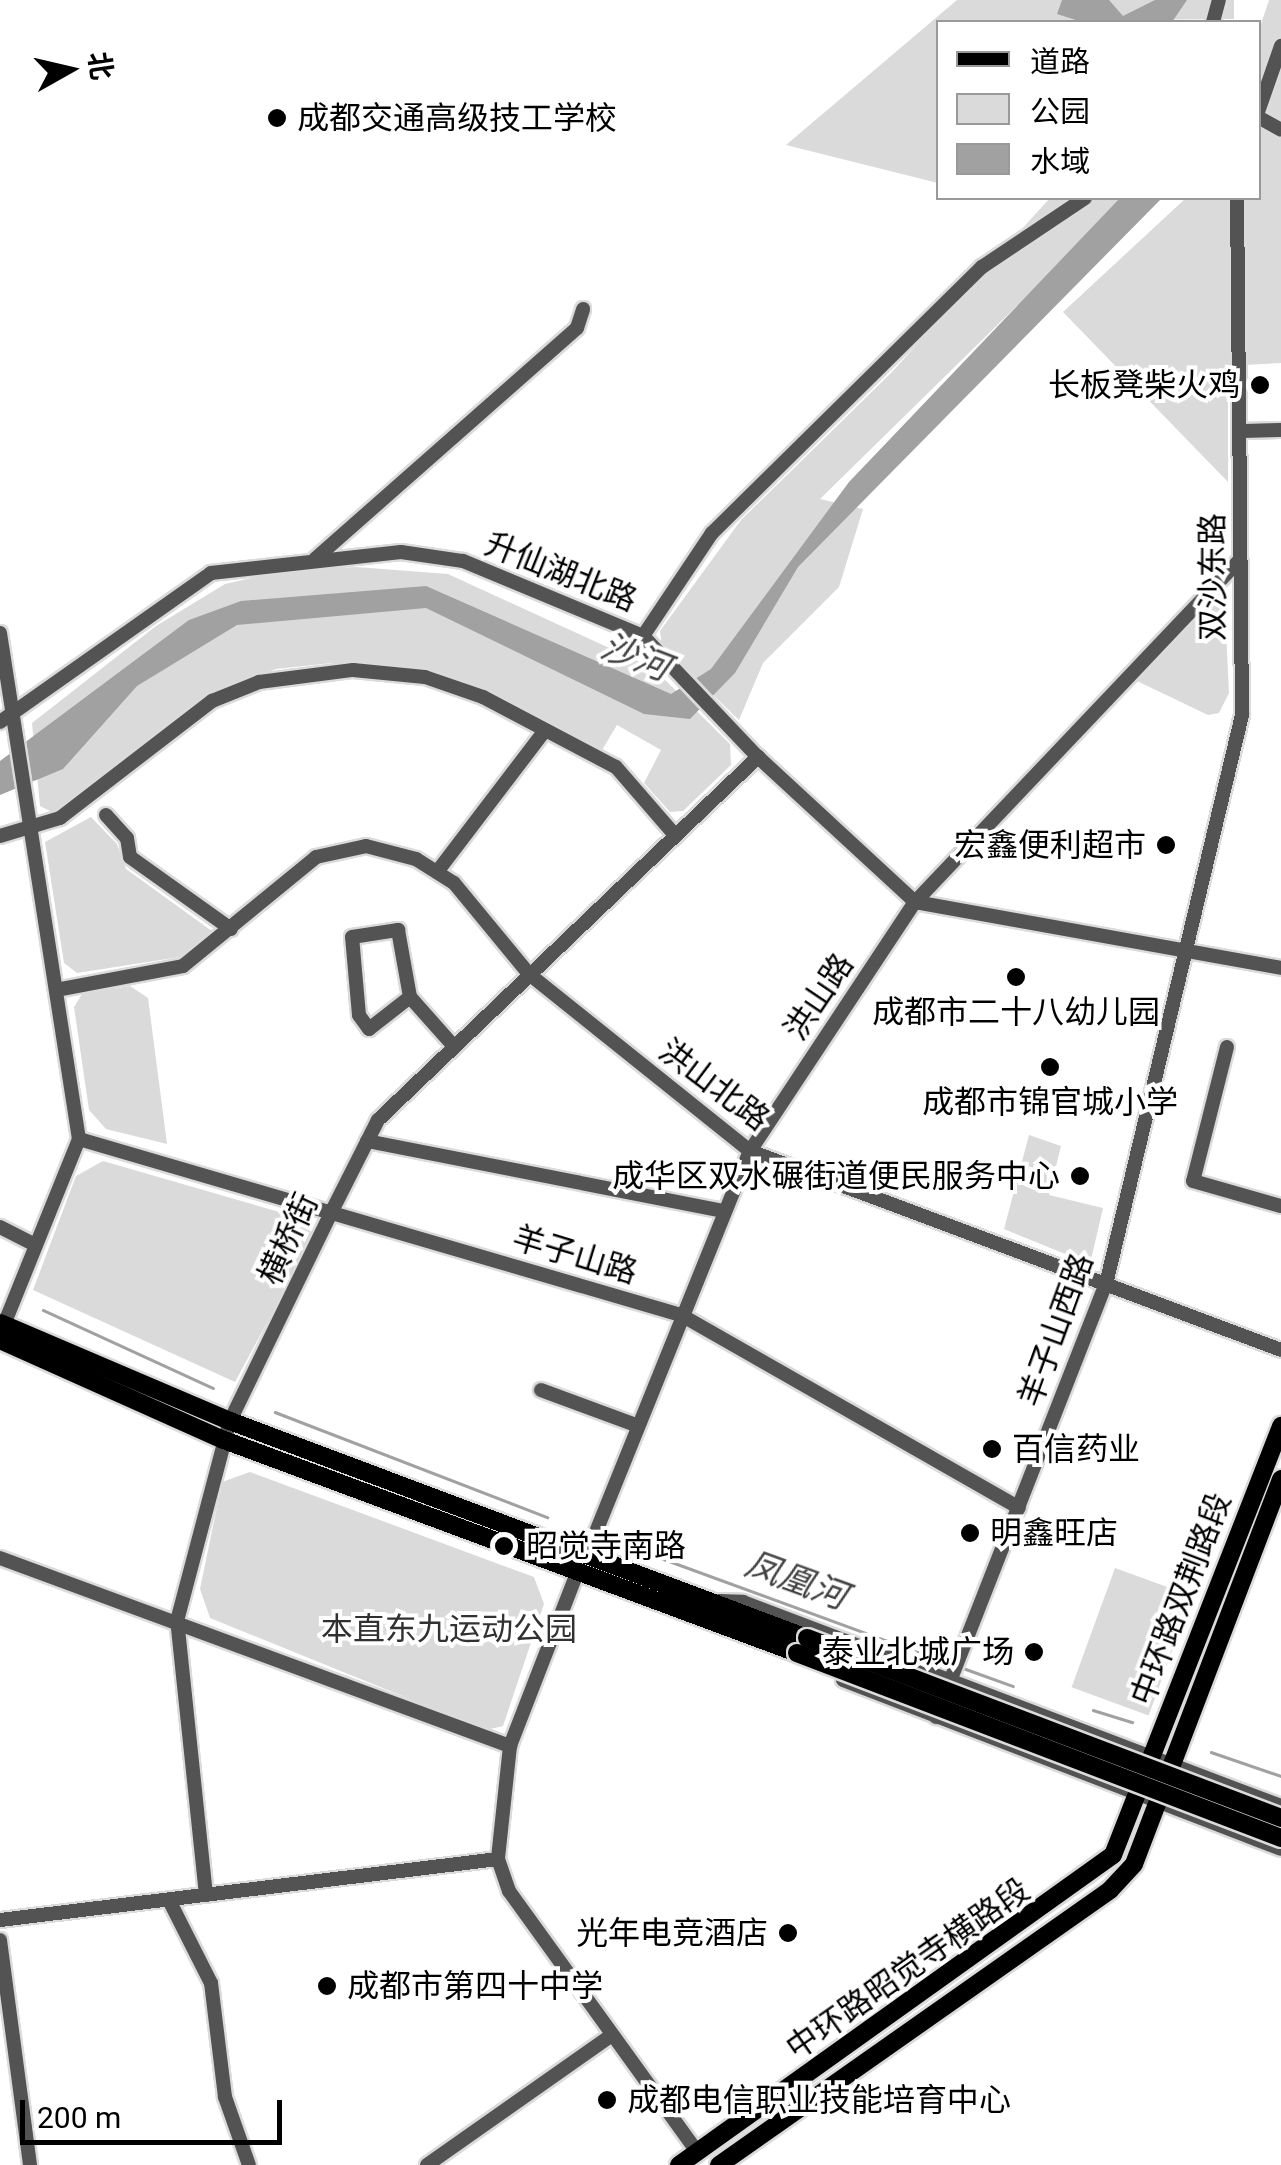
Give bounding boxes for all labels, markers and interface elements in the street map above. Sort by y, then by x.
north arrow [20,20,120,120]
legend [936,20,1261,200]
text: 道路 [1030,44,1090,79]
text: 北 [82,50,118,82]
text: 公园 [1030,94,1090,129]
place label: 成都交通高级技工学校 [297,99,617,137]
marker: 成都交通高级技工学校 [266,107,288,129]
text: 水域 [1030,144,1090,179]
place label: 长板凳柴火鸡 [1048,366,1240,404]
marker: 长板凳柴火鸡 [1249,374,1271,396]
street label: 双沙东路 [1194,513,1232,641]
street label: 升仙湖北路 [480,524,642,620]
water label: 沙河 [595,626,675,690]
place label: 宏鑫便利超市 [954,826,1146,864]
marker: 宏鑫便利超市 [1155,834,1177,856]
street label: 洪山路 [776,946,862,1048]
marker: 成都市二十八幼儿园 [1005,966,1027,988]
place label: 成都市二十八幼儿园 [872,993,1160,1031]
street label: 洪山北路 [651,1031,777,1139]
marker: 成都市锦官城小学 [1039,1056,1061,1078]
place label: 成都市锦官城小学 [922,1083,1178,1121]
place label: 成华区双水碾街道便民服务中心 [612,1157,1060,1195]
marker: 成华区双水碾街道便民服务中心 [1069,1165,1091,1187]
street label: 横桥街 [250,1187,326,1291]
street label: 羊子山路 [508,1218,642,1292]
street label: 羊子山西路 [1011,1248,1101,1412]
place label: 百信药业 [1012,1430,1140,1468]
marker: 百信药业 [981,1438,1003,1460]
street label: 中环路双荆路段 [1123,1488,1239,1710]
place label: 明鑫旺店 [990,1514,1118,1552]
marker: 明鑫旺店 [959,1522,981,1544]
place label: 昭觉寺南路 [526,1527,686,1565]
marker: 昭觉寺南路 [491,1533,517,1559]
water label: 凤凰河 [739,1543,853,1619]
park label: 本直东九运动公园 [321,1610,577,1648]
place label: 泰业北城广场 [822,1633,1014,1671]
marker: 泰业北城广场 [1023,1641,1045,1663]
street label: 中环路昭觉寺横路段 [779,1871,1037,2067]
place label: 光年电竞酒店 [576,1914,768,1952]
marker: 光年电竞酒店 [777,1922,799,1944]
place label: 成都市第四十中学 [347,1967,603,2005]
marker: 成都市第四十中学 [316,1975,338,1997]
scale bar [25,2080,288,2142]
place label: 成都电信职业技能培育中心 [627,2081,1011,2119]
marker: 成都电信职业技能培育中心 [596,2089,618,2111]
text: 200 m [37,2100,121,2135]

